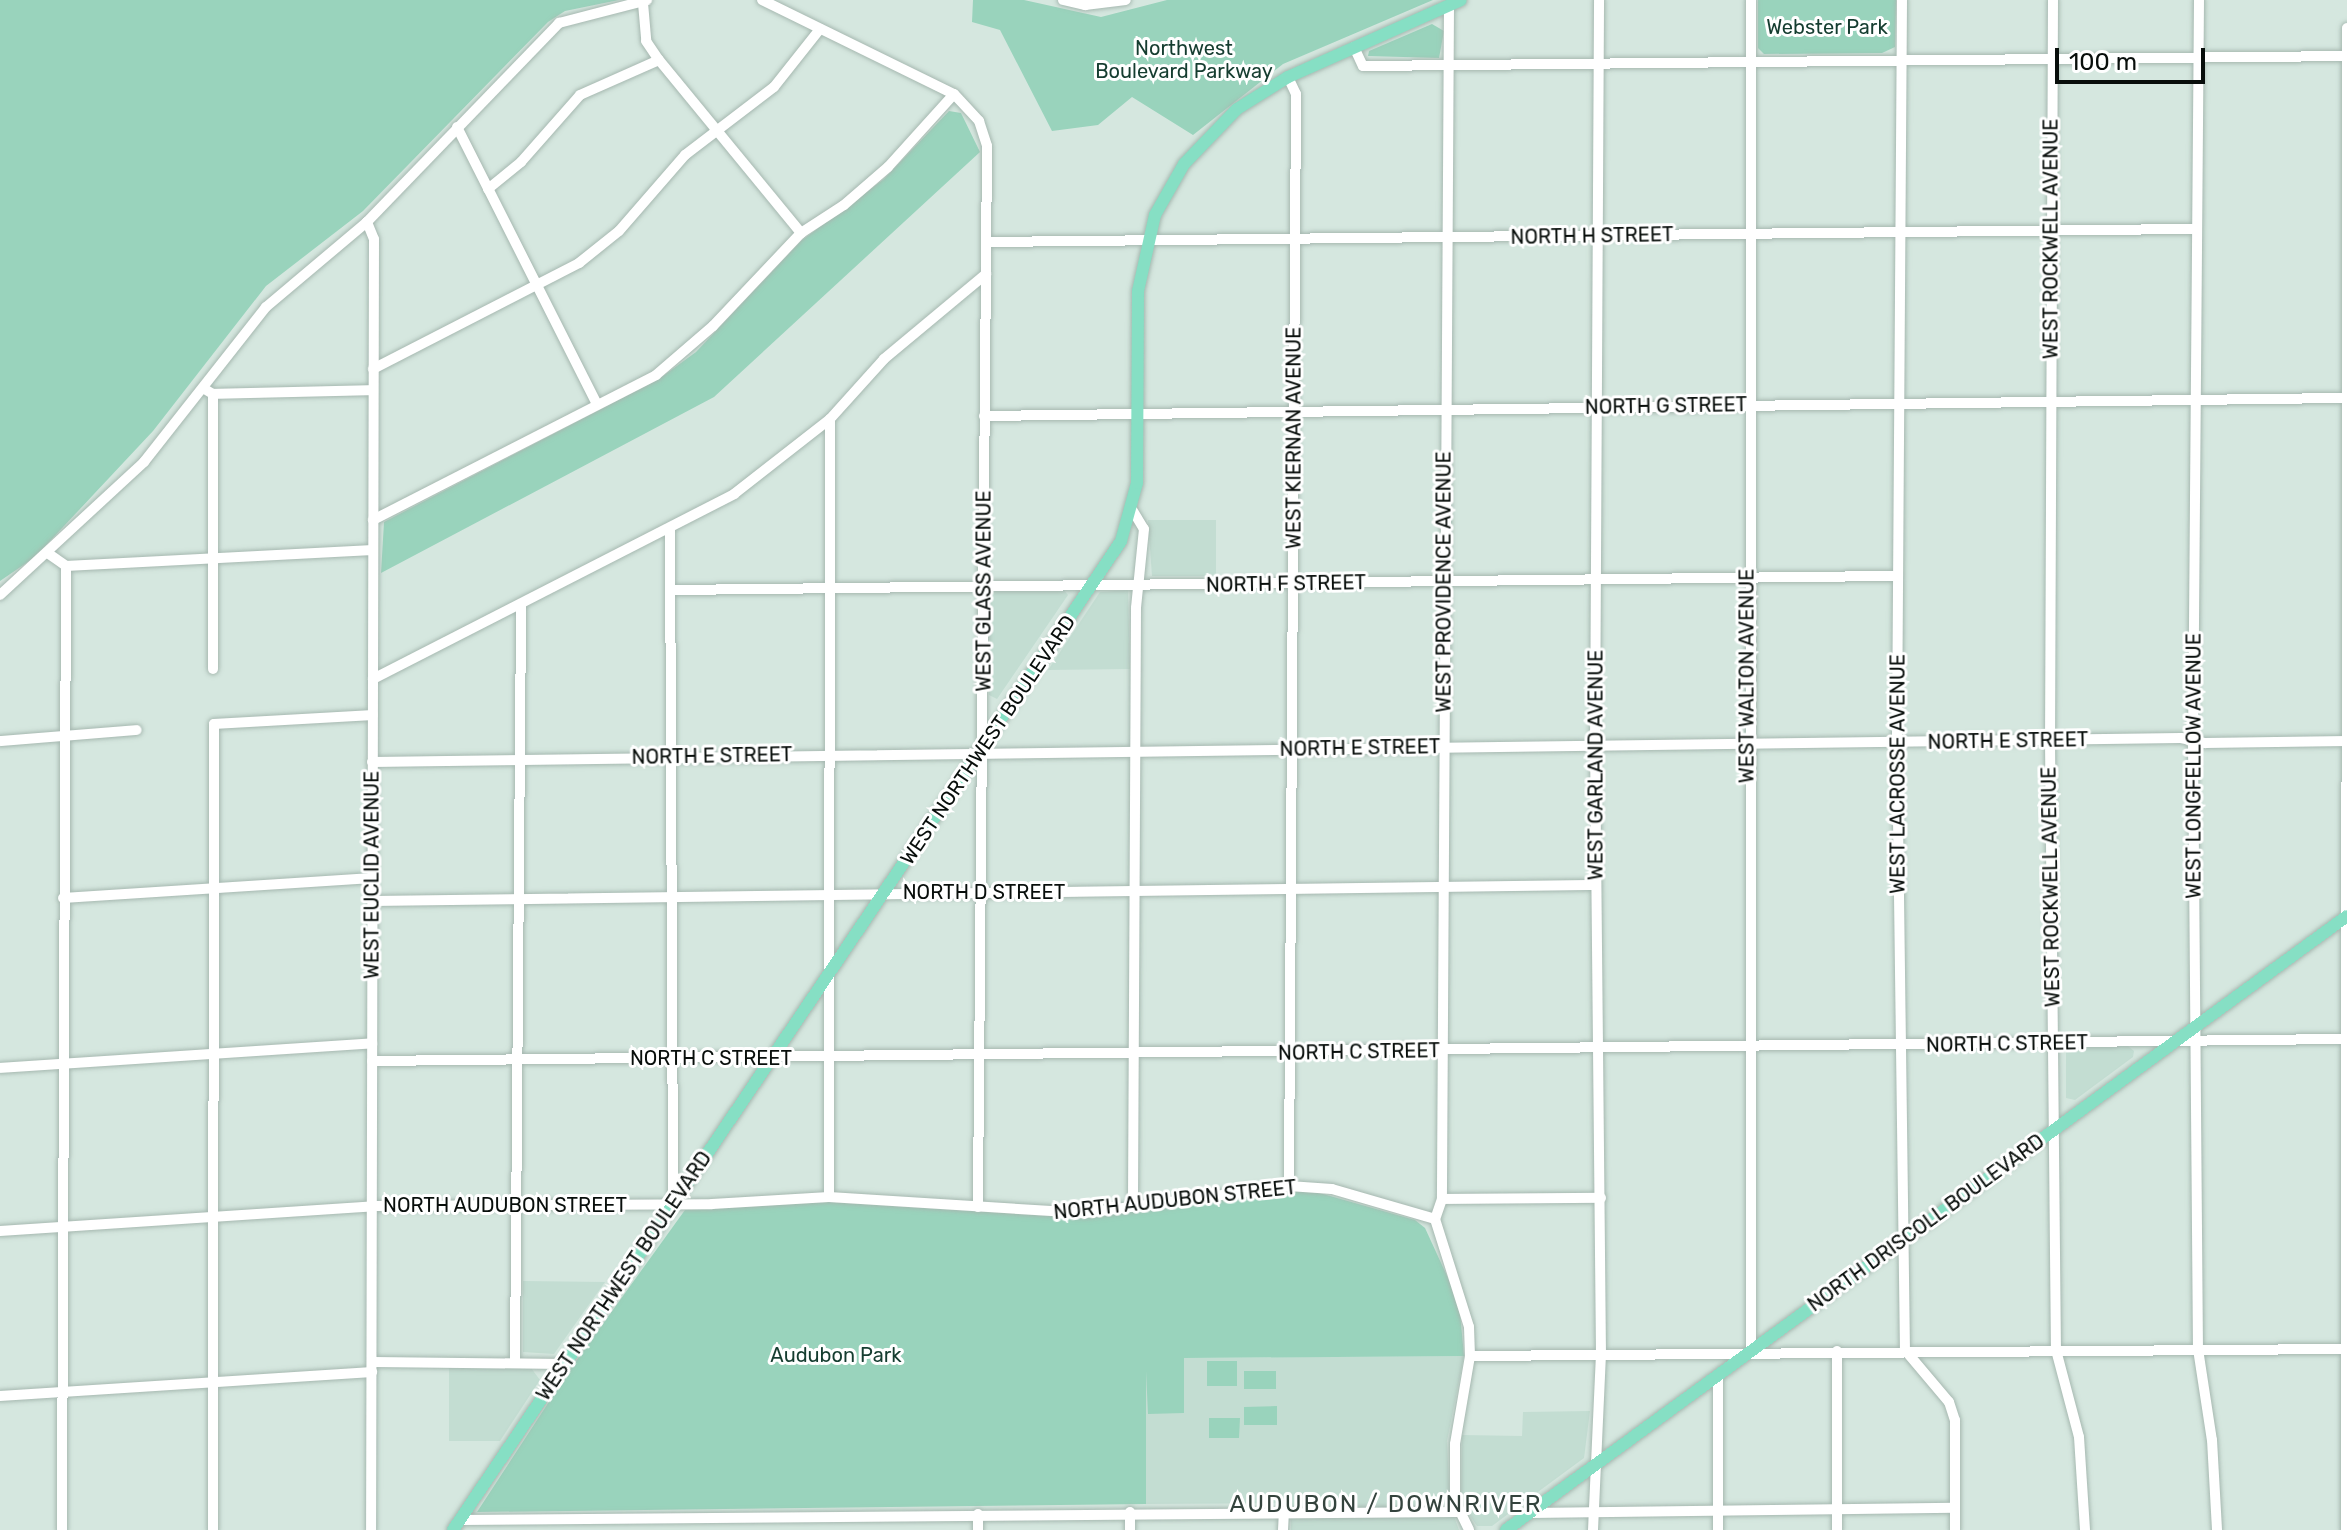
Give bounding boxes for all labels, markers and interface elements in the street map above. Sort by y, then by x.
park label: Webster Park [1766,15,1888,39]
scale bar [2059,32,2209,82]
park label: Northwest Boulevard Parkway [1095,36,1273,83]
text: 100 m [2069,48,2137,76]
street label: WEST ROCKWELL AVENUE [2039,118,2063,360]
street label: NORTH H STREET [1510,223,1674,249]
street label: WEST KIERNAN AVENUE [1282,326,1306,550]
street label: NORTH G STREET [1585,393,1747,419]
street label: WEST PROVIDENCE AVENUE [1432,451,1456,713]
street label: WEST GLASS AVENUE [972,490,996,692]
street label: WEST WALTON AVENUE [1735,568,1759,784]
street label: NORTH F STREET [1206,571,1366,597]
street label: WEST NORTHWEST BOULEVARD [895,610,1081,870]
street label: WEST LONGFELLOW AVENUE [2182,632,2206,900]
street label: WEST GARLAND AVENUE [1584,649,1608,881]
street label: WEST LACROSSE AVENUE [1886,654,1910,894]
street label: NORTH E STREET [1927,728,2089,754]
street label: NORTH E STREET [1279,735,1441,761]
street label: NORTH E STREET [631,743,793,769]
street label: WEST ROCKWELL AVENUE [2037,766,2065,1008]
street label: WEST EUCLID AVENUE [360,770,384,980]
street label: NORTH D STREET [903,880,1065,904]
street label: NORTH C STREET [1926,1031,2088,1057]
street label: NORTH C STREET [1278,1039,1440,1065]
street label: NORTH C STREET [630,1046,792,1070]
street label: NORTH DRISCOLL BOULEVARD [1803,1129,2049,1317]
street label: WEST NORTHWEST BOULEVARD [531,1146,717,1406]
street label: NORTH AUDUBON STREET [1052,1175,1298,1225]
street label: NORTH AUDUBON STREET [383,1193,627,1217]
park label: Audubon Park [770,1343,902,1367]
district label: AUDUBON / DOWNRIVER [1230,1491,1542,1519]

